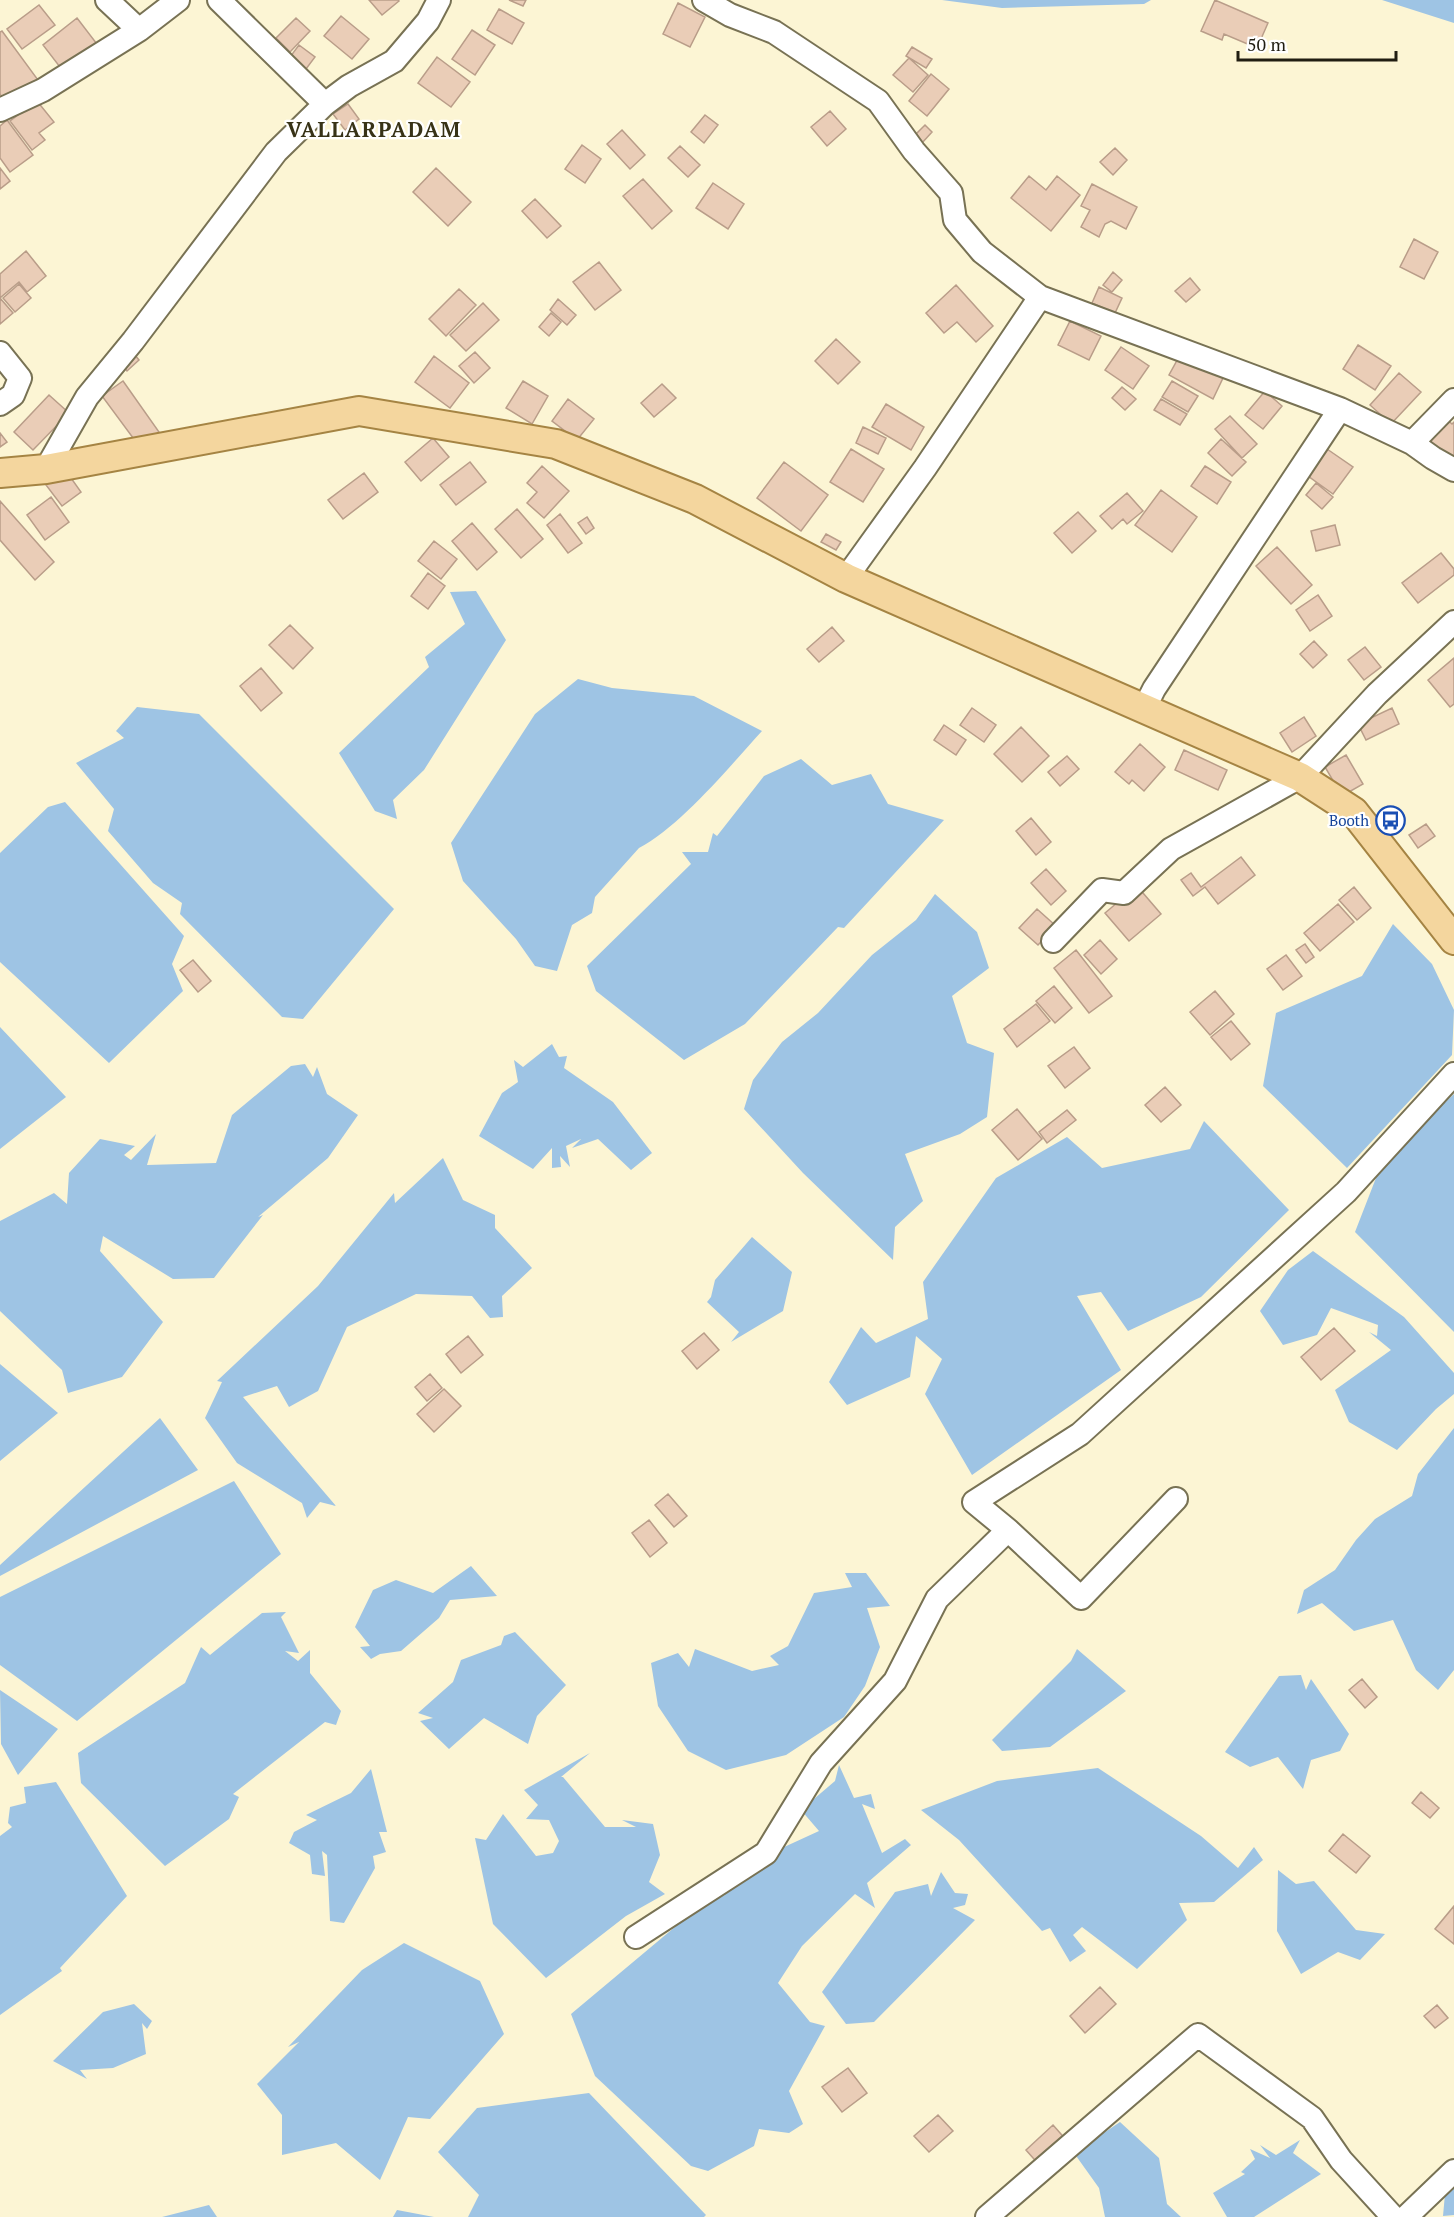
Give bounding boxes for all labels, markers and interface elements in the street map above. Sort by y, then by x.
scale bar [1238,24,1396,62]
text: 50 m [1247,32,1287,56]
district label: VALLARPADAM [286,115,462,143]
bus stop icon: Booth [1374,804,1406,836]
place label: Booth [1329,810,1369,830]

